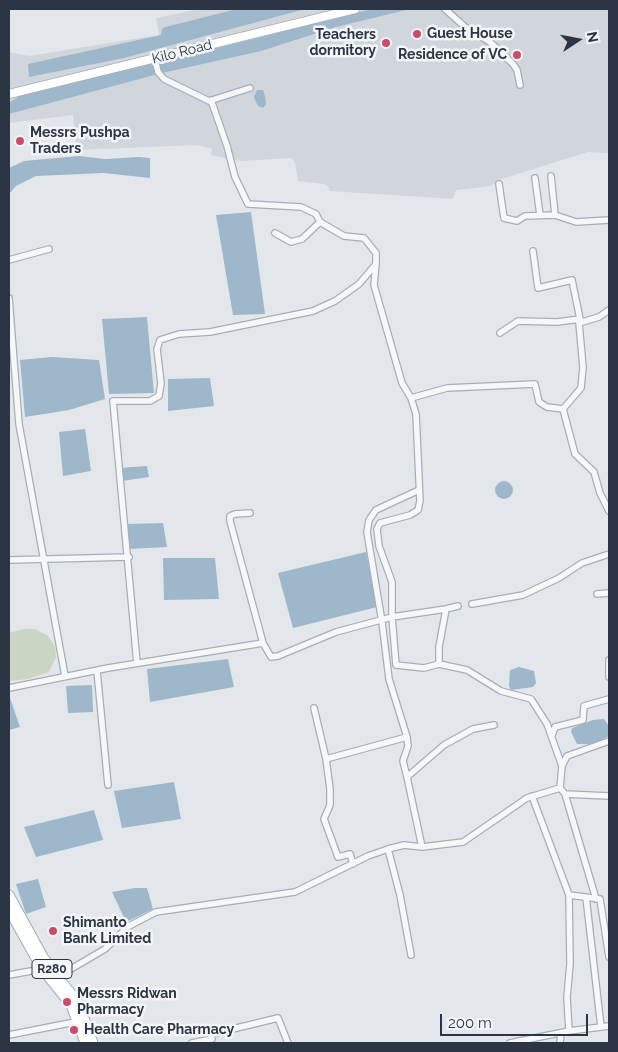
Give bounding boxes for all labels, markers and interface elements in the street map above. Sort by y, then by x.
north arrow [553,15,603,65]
place label: Guest House [427,26,513,42]
place label: Teachers dormitory [310,27,376,59]
marker: Guest House [411,28,423,40]
text: N [584,30,602,44]
street label: Kilo Road [150,36,214,68]
marker: Teachers dormitory [380,37,392,49]
place label: Residence of VC [398,47,507,63]
marker: Residence of VC [511,49,523,61]
place label: Messrs Pushpa Traders [30,125,130,158]
marker: Messrs Pushpa Traders [14,135,26,147]
place label: Shimanto Bank Limited [63,915,151,948]
marker: Shimanto Bank Limited [47,925,59,937]
road number: R280 [32,960,72,979]
place label: Messrs Ridwan Pharmacy [77,986,177,1019]
marker: Messrs Ridwan Pharmacy [61,996,73,1008]
scale bar [443,1004,590,1036]
text: 200 m [448,1014,492,1032]
place label: Health Care Pharmacy [84,1022,234,1038]
marker: Health Care Pharmacy [68,1024,80,1036]

